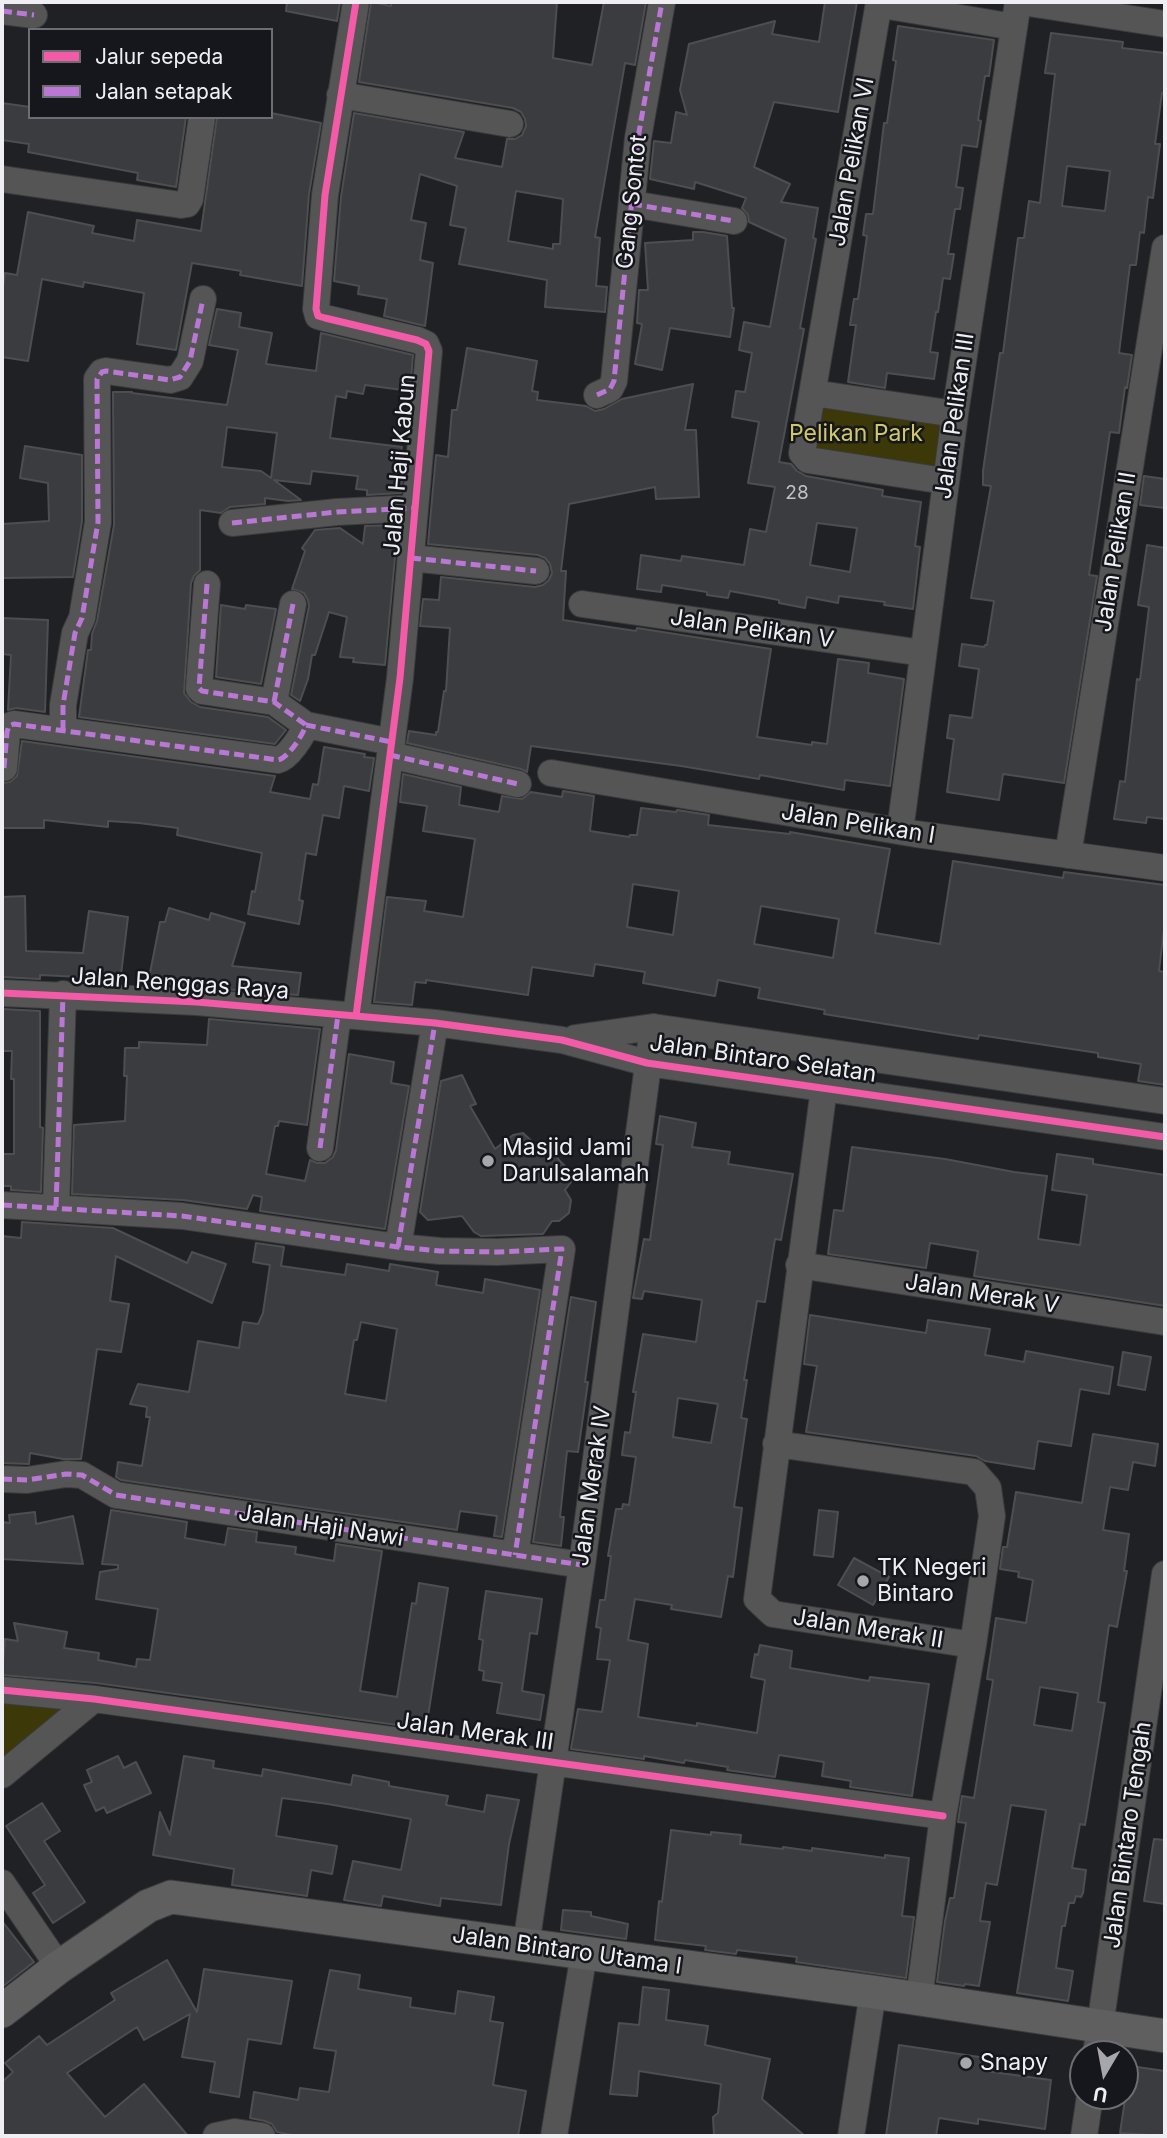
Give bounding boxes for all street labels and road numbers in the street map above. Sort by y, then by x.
street label: Jalan Pelikan VI [824,75,880,249]
street label: Gang Sontot [611,133,653,271]
street label: Jalan Pelikan III [930,331,980,501]
street label: Jalan Haji Kabun [378,373,422,557]
street label: Jalan Pelikan II [1090,470,1142,634]
street label: Jalan Pelikan V [668,604,836,654]
street label: Jalan Pelikan I [779,798,937,850]
street label: Jalan Renggas Raya [70,963,290,1005]
street label: Jalan Bintaro Selatan [648,1029,878,1089]
street label: Jalan Merak V [903,1268,1061,1320]
street label: Jalan Merak IV [567,1404,617,1568]
street label: Jalan Haji Nawi [236,1499,406,1553]
street label: Jalan Merak II [791,1603,945,1655]
street label: Jalan Merak III [395,1707,555,1757]
street label: Jalan Bintaro Tengah [1098,1720,1158,1950]
street label: Jalan Bintaro Utama I [451,1921,683,1981]

